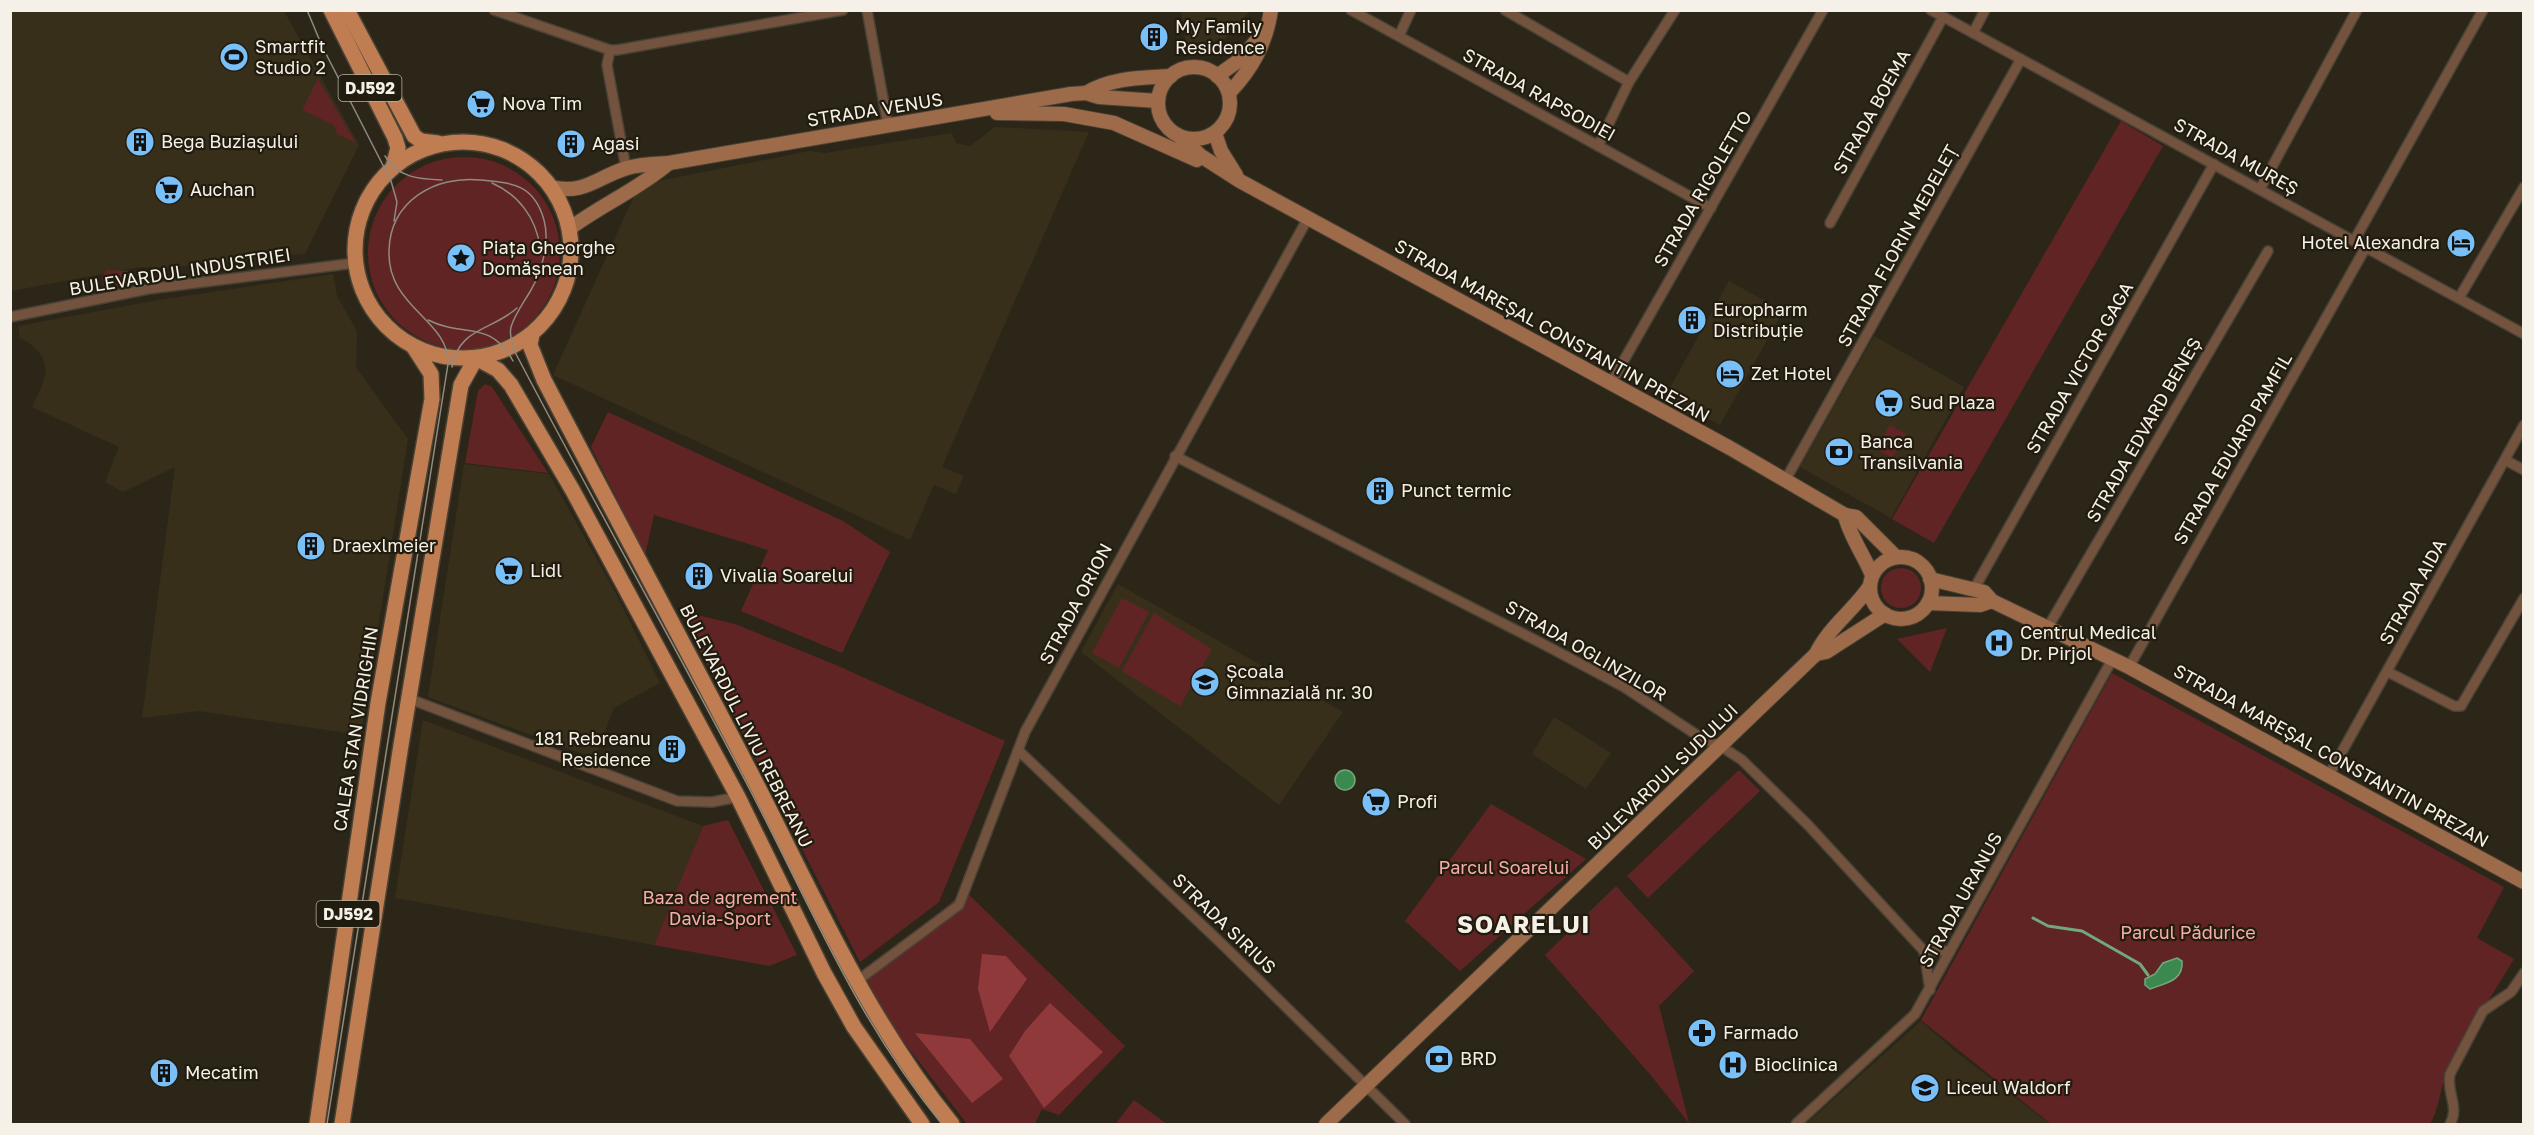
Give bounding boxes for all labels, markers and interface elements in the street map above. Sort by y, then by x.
place label: My Family Residence [1175,15,1265,58]
building icon: My Family Residence [1138,21,1170,53]
place label: Smartfit Studio 2 [255,35,326,78]
sports icon: Smartfit Studio 2 [218,41,250,73]
street label: STRADA RAPSODIEI [1459,43,1620,145]
street label: STRADA BOEMA [1828,45,1915,178]
road number: DJ592 [338,75,401,101]
street label: STRADA VENUS [805,87,944,131]
supermarket icon: Nova Tim [465,88,497,120]
place label: Nova Tim [502,92,582,114]
street label: STRADA RIGOLETTO [1648,106,1756,271]
street label: STRADA MUREȘ [2170,113,2303,199]
building icon: Bega Buziașului [124,126,156,158]
building icon: Agasi [555,128,587,160]
place label: Bega Buziașului [161,130,298,152]
place label: Agasi [592,132,639,154]
street label: STRADA FLORIN MEDELEȚ [1832,141,1963,351]
supermarket icon: Auchan [153,174,185,206]
place label: Auchan [190,178,255,200]
hotel icon: Hotel Alexandra [2445,227,2477,259]
place label: Hotel Alexandra [2301,231,2440,253]
street label: STRADA MAREȘAL CONSTANTIN PREZAN [1391,234,1714,426]
place label: Piața Gheorghe Domășnean [482,236,615,279]
place icon: Piața Gheorghe Domășnean [445,242,477,274]
street label: BULEVARDUL INDUSTRIEI [68,243,292,299]
street label: STRADA VICTOR GAGA [2021,278,2137,457]
place label: Europharm Distribuție [1713,298,1808,341]
building icon: Europharm Distribuție [1676,304,1708,336]
street label: STRADA EDVARD BENEȘ [2081,333,2205,526]
street label: STRADA EDUARD PAMFIL [2168,349,2296,548]
hotel icon: Zet Hotel [1714,358,1746,390]
place label: Zet Hotel [1751,362,1832,384]
supermarket icon: Sud Plaza [1873,387,1905,419]
place label: Sud Plaza [1910,391,1995,413]
place label: Banca Transilvania [1860,430,1963,473]
bank icon: Banca Transilvania [1823,436,1855,468]
building icon: Punct termic [1364,475,1396,507]
place label: Punct termic [1401,479,1512,501]
building icon: Draexlmeier [295,530,327,562]
place label: Draexlmeier [332,534,436,556]
street label: STRADA AIDA [2374,535,2450,648]
street label: STRADA ORION [1034,539,1116,668]
supermarket icon: Lidl [493,555,525,587]
place label: Lidl [530,559,562,581]
building icon: Vivalia Soarelui [683,560,715,592]
place label: Vivalia Soarelui [720,564,853,586]
street label: STRADA OGLINZILOR [1502,595,1671,705]
street label: BULEVARDUL LIVIU REBREANU [676,600,818,851]
place label: Centrul Medical Dr. Pirjol [2020,621,2157,664]
street label: CALEA STAN VIDRIGHIN [328,625,382,833]
hospital icon: Centrul Medical Dr. Pirjol [1983,627,2015,659]
street label: STRADA MAREȘAL CONSTANTIN PREZAN [2170,659,2493,851]
place label: Școala Gimnazială nr. 30 [1226,660,1373,703]
school or university icon: Școala Gimnazială nr. 30 [1189,666,1221,698]
street label: BULEVARDUL SUDULUI [1582,699,1742,854]
place label: 181 Rebreanu Residence [535,727,651,770]
building icon: 181 Rebreanu Residence [656,733,688,765]
supermarket icon: Profi [1360,786,1392,818]
place label: Profi [1397,790,1438,812]
street label: STRADA URANUS [1914,828,2006,971]
park label: Parcul Soarelui [1439,856,1569,878]
street label: STRADA SIRIUS [1168,868,1281,978]
park label: Baza de agrement Davia-Sport [642,886,798,929]
road number: DJ592 [316,901,380,927]
district label: SOARELUI [1457,909,1591,938]
park label: Parcul Pădurice [2120,921,2256,943]
pharmacy icon: Farmado [1686,1017,1718,1049]
place label: Farmado [1723,1021,1799,1043]
bank icon: BRD [1423,1043,1455,1075]
place label: BRD [1460,1047,1497,1069]
hospital icon: Bioclinica [1717,1049,1749,1081]
place label: Bioclinica [1754,1053,1838,1075]
building icon: Mecatim [148,1057,180,1089]
place label: Mecatim [185,1061,259,1083]
school or university icon: Liceul Waldorf [1909,1072,1941,1104]
place label: Liceul Waldorf [1946,1076,2071,1098]

